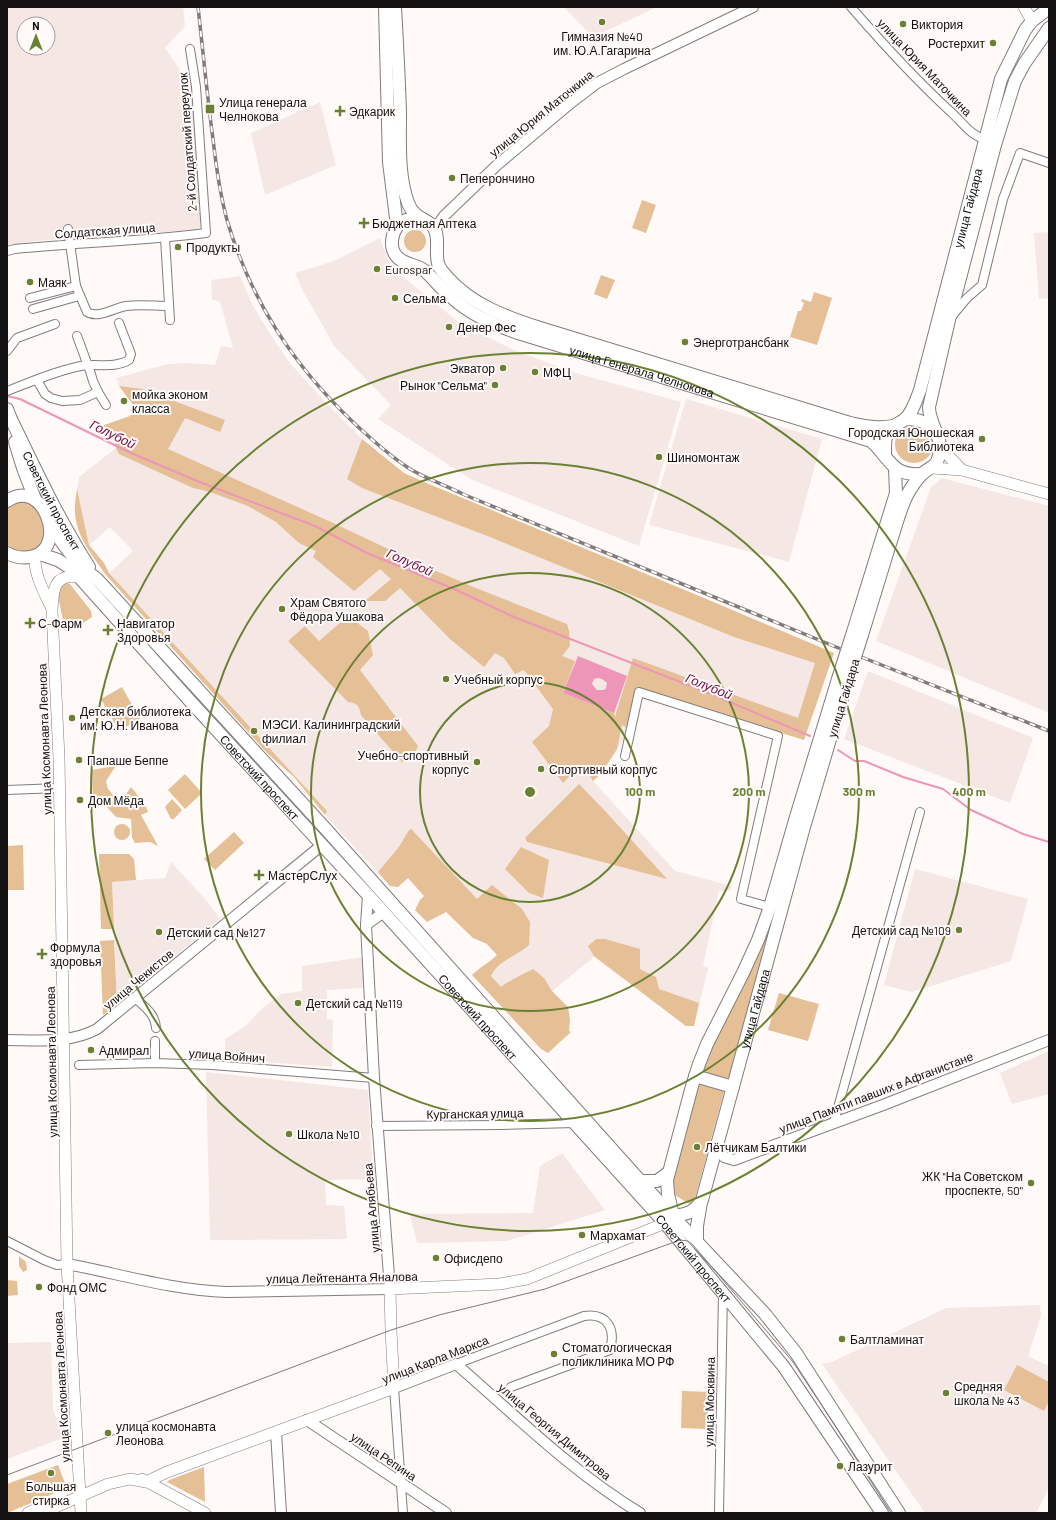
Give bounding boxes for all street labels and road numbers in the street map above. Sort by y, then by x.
street label: улица Юрия Маточкина [874,16,975,119]
street label: улица Юрия Маточкина [486,67,597,160]
street label: 2-й Солдатский переулок [175,71,200,212]
street label: улица Гайдара [950,166,985,250]
street label: Солдатская улица [54,219,156,242]
street label: улица Генерала Челнокова [568,342,716,400]
street label: Советский проспект [20,448,84,553]
street label: улица Гайдара [824,657,863,739]
street label: улица Космонавта Леонова [34,663,55,815]
street label: Советский проспект [217,732,303,823]
street label: улица Чекистов [100,946,176,1013]
street label: улица Гайдара [737,967,772,1050]
street label: Советский проспект [436,971,521,1063]
street label: улица Космонавта Леонова [43,986,60,1138]
street label: улица Войнич [188,1045,266,1066]
street label: улица Памяти павших в Афганистане [777,1048,976,1136]
street label: Курганская улица [426,1105,524,1122]
street label: улица Алябьева [360,1162,383,1253]
street label: Советский проспект [653,1211,735,1306]
street label: улица Лейтенанта Яналова [266,1269,418,1286]
street label: улица Космонавта Леонова [50,1311,73,1463]
street label: улица Карла Маркса [380,1332,491,1387]
street label: улица Москвина [701,1357,718,1447]
street label: улица Георгия Димитрова [495,1380,614,1483]
street label: улица Репина [348,1429,420,1484]

